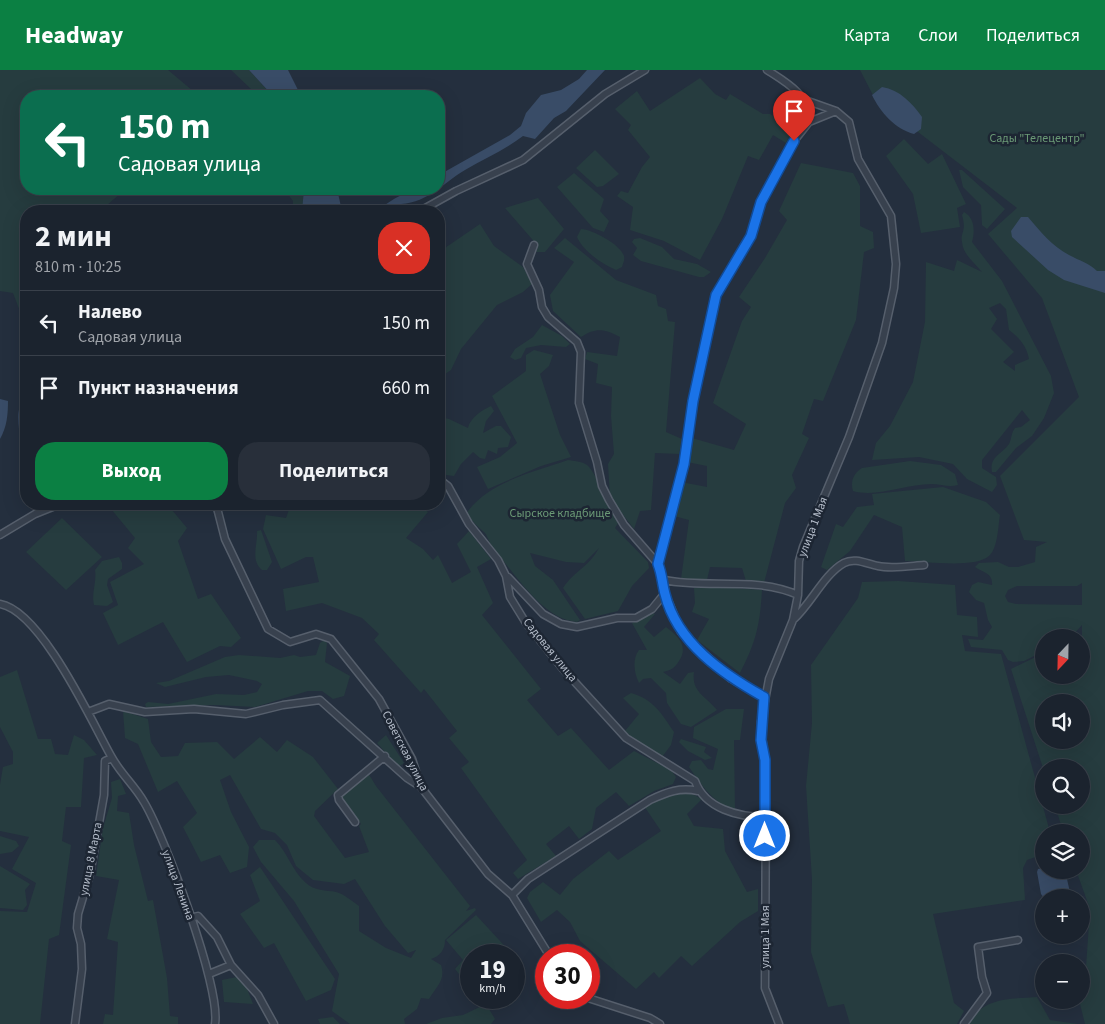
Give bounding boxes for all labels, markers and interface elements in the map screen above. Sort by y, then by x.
text: Headway [25,18,123,53]
text: Карта [844,23,890,48]
text: Слои [918,23,958,48]
text: Поделиться [986,23,1080,48]
pin [773,90,815,141]
icon: arrive [780,97,808,125]
text: 150 m [118,102,210,152]
icon: left [35,110,100,175]
park label: Сады "Телецентр" [989,130,1085,147]
text: Садовая улица [118,148,261,180]
text: 2 мин [35,215,112,258]
button: close [378,222,430,274]
text: 810 m · 10:25 [35,256,122,278]
text: Налево [78,299,142,326]
icon: left [35,309,63,337]
text: 150 m [382,310,430,337]
text: Садовая улица [78,326,182,348]
icon: arrive [35,374,63,402]
text: Пункт назначения [78,375,239,402]
text: 660 m [382,375,430,402]
button: Выход [35,442,228,500]
button: Поделиться [238,442,430,500]
street label: улица 1 Мая [794,494,832,560]
park label: Сырское кладбище [510,505,610,522]
street label: Садовая улица [519,614,581,686]
north arrow [1035,629,1090,684]
map controls [1035,629,1090,1009]
button: sound [1035,694,1090,749]
street label: Советская улица [377,708,433,794]
button: search [1035,759,1090,814]
position arrow [738,809,790,861]
street label: улица 8 Марта [76,821,106,897]
button: layers [1035,824,1090,879]
street label: улица Ленина [157,847,199,923]
button: + [1035,889,1090,944]
street label: улица 1 Мая [757,905,774,969]
speed limit sign: 30 [535,944,600,1009]
text: 19 [479,952,506,988]
button: − [1035,954,1090,1009]
text: km/h [479,980,506,997]

